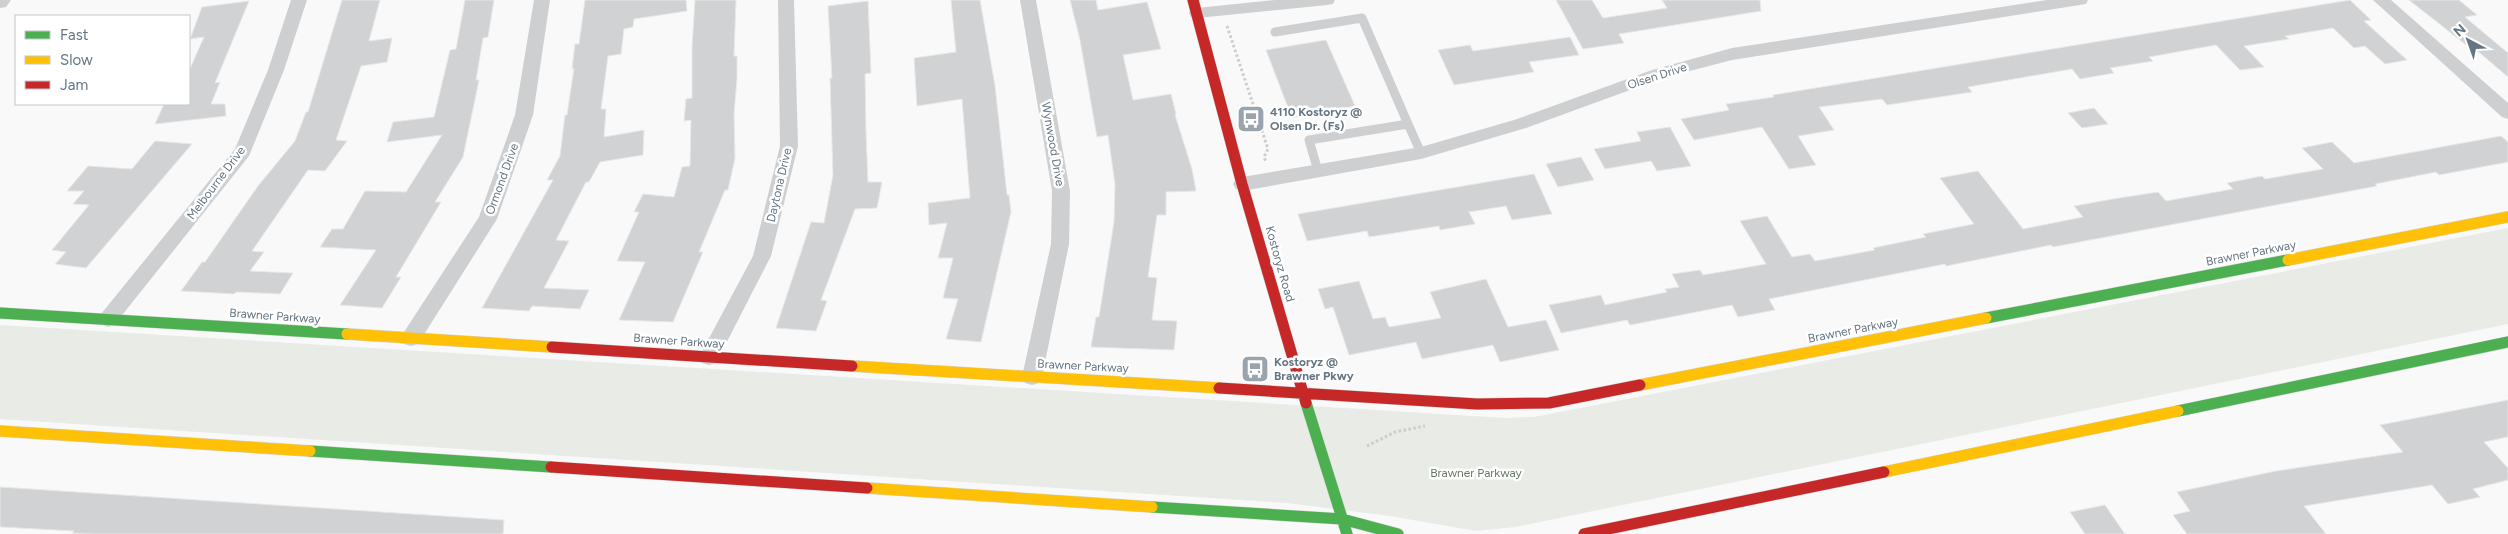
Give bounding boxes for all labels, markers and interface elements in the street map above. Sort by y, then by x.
legend [15,15,190,105]
north arrow [2443,15,2493,65]
text: N [2450,21,2469,41]
text: Fast [60,26,89,44]
text: Slow [60,51,93,69]
street label: Olsen Drive [1626,60,1689,92]
text: Jam [60,76,88,94]
street label: Wynwood Drive [1039,101,1067,188]
bus stop icon: 4110 Kostoryz @ Olsen Dr. (Fs) [1236,104,1266,134]
place label: 4110 Kostoryz @ Olsen Dr. (Fs) [1270,105,1362,133]
street label: Ormond Drive [483,141,522,217]
street label: Melbourne Drive [184,143,248,222]
street label: Daytona Drive [764,146,794,223]
street label: Kostoryz Road [1263,225,1297,303]
street label: Brawner Parkway [2205,237,2298,269]
street label: Brawner Parkway [229,306,322,326]
street label: Brawner Parkway [1807,314,1900,346]
street label: Brawner Parkway [633,331,726,351]
bus stop icon: Kostoryz @ Brawner Pkwy [1240,354,1270,384]
place label: Kostoryz @ Brawner Pkwy [1274,355,1354,383]
street label: Brawner Parkway [1037,357,1130,375]
park label: Brawner Parkway [1430,466,1522,480]

